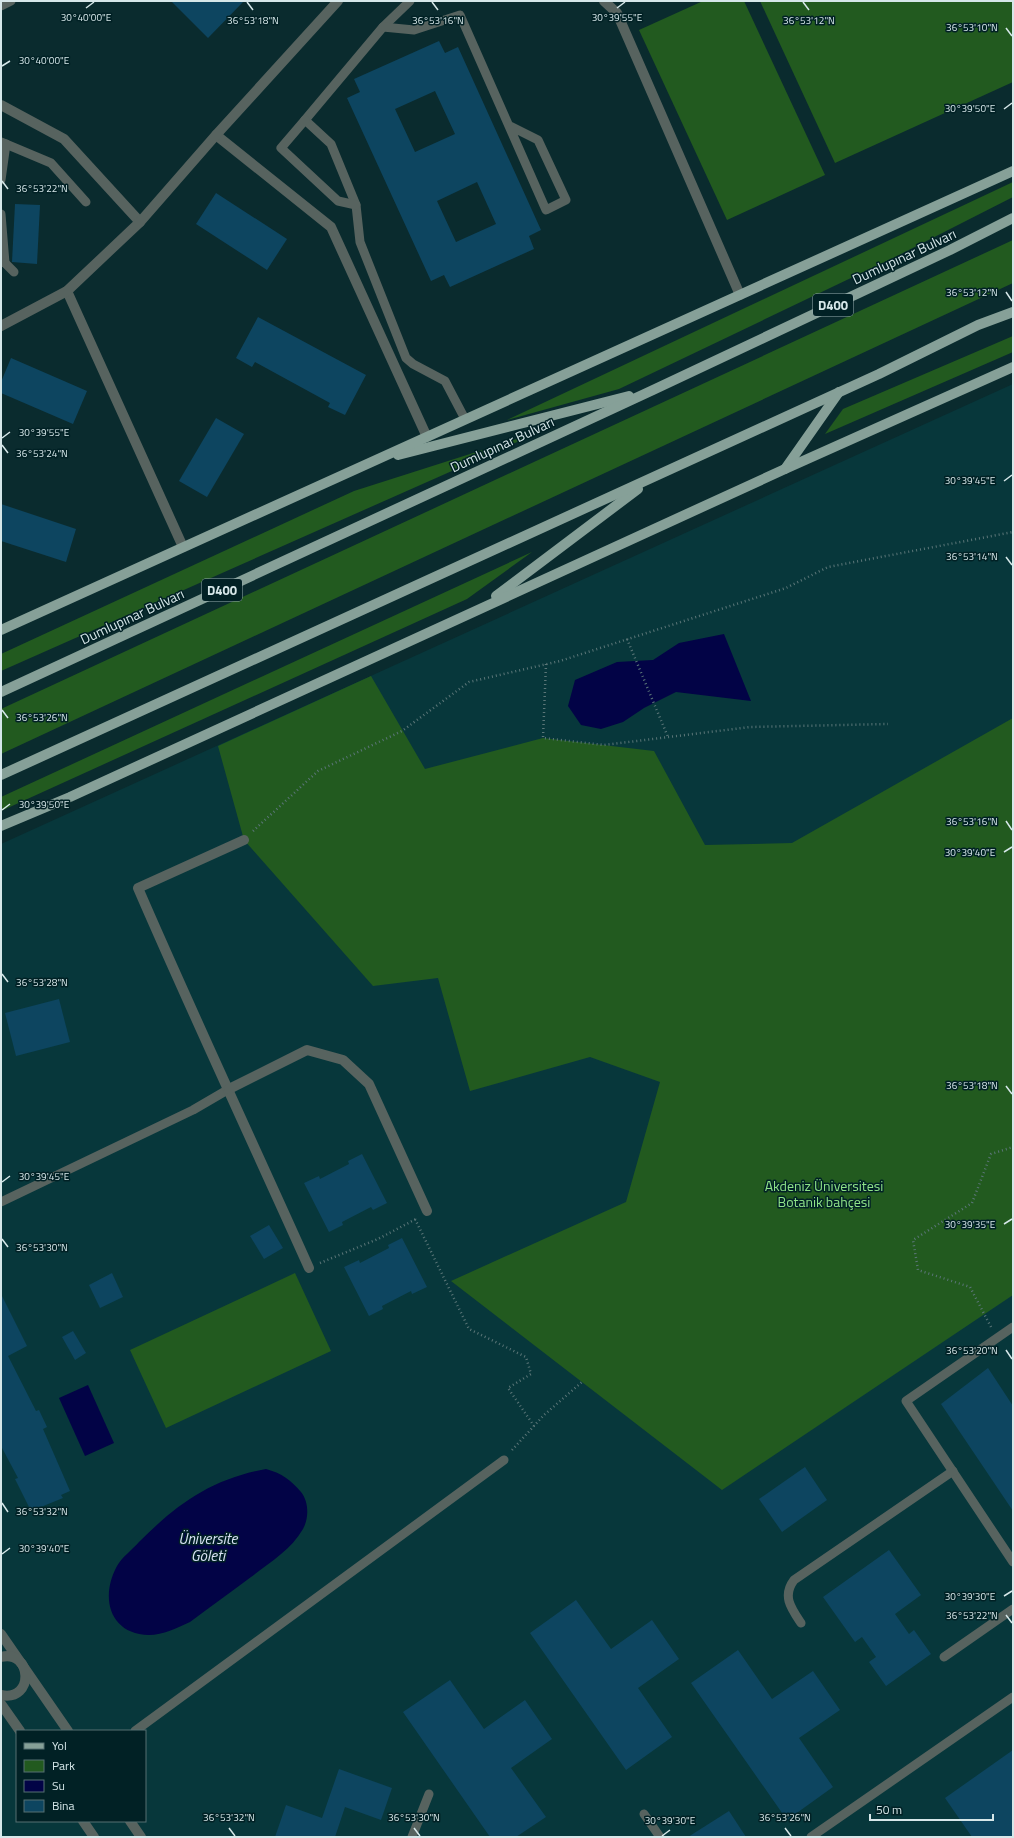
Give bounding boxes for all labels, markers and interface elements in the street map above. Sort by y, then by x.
text: 30°40'00"E [61,10,112,25]
text: 30°39'55"E [592,10,643,25]
text: 36°53'18"N [227,13,279,28]
text: 36°53'16"N [412,13,464,28]
text: 36°53'12"N [783,13,835,28]
text: 36°53'10"N [946,20,998,35]
text: 30°40'00"E [19,53,70,68]
text: 30°39'50"E [945,101,996,116]
text: 36°53'22"N [16,181,68,196]
street label: Dumlupınar Bulvarı [849,223,959,289]
text: 36°53'12"N [946,285,998,300]
road number: D400 [813,294,853,316]
street label: Dumlupınar Bulvarı [447,411,557,477]
text: 30°39'55"E [19,425,70,440]
text: 36°53'24"N [16,446,68,461]
text: 30°39'45"E [945,473,996,488]
text: 36°53'14"N [946,549,998,564]
road number: D400 [202,579,242,601]
street label: Dumlupınar Bulvarı [77,583,187,649]
text: 36°53'26"N [16,710,68,725]
text: 30°39'50"E [19,797,70,812]
text: 36°53'16"N [946,814,998,829]
text: 30°39'40"E [945,845,996,860]
text: 36°53'28"N [16,975,68,990]
text: 36°53'18"N [946,1078,998,1093]
text: 30°39'45"E [19,1169,70,1184]
park label: Akdeniz Üniversitesi Botanik bahçesi [765,1175,883,1212]
text: 30°39'35"E [945,1217,996,1232]
text: 36°53'30"N [16,1240,68,1255]
text: 36°53'20"N [946,1343,998,1358]
text: 36°53'32"N [16,1504,68,1519]
water label: Üniversite Göleti [179,1527,239,1567]
text: 30°39'40"E [19,1541,70,1556]
text: 30°39'30"E [945,1589,996,1604]
text: 36°53'22"N [946,1608,998,1623]
legend [16,1730,146,1822]
text: Yol [52,1736,67,1755]
text: Park [52,1756,75,1775]
text: Su [52,1776,65,1795]
text: Bina [52,1796,74,1815]
scale bar [870,1796,993,1822]
text: 50 m [876,1800,902,1819]
text: 36°53'32"N [203,1810,255,1825]
text: 36°53'30"N [388,1810,440,1825]
text: 36°53'26"N [759,1810,811,1825]
text: 30°39'30"E [645,1813,696,1828]

